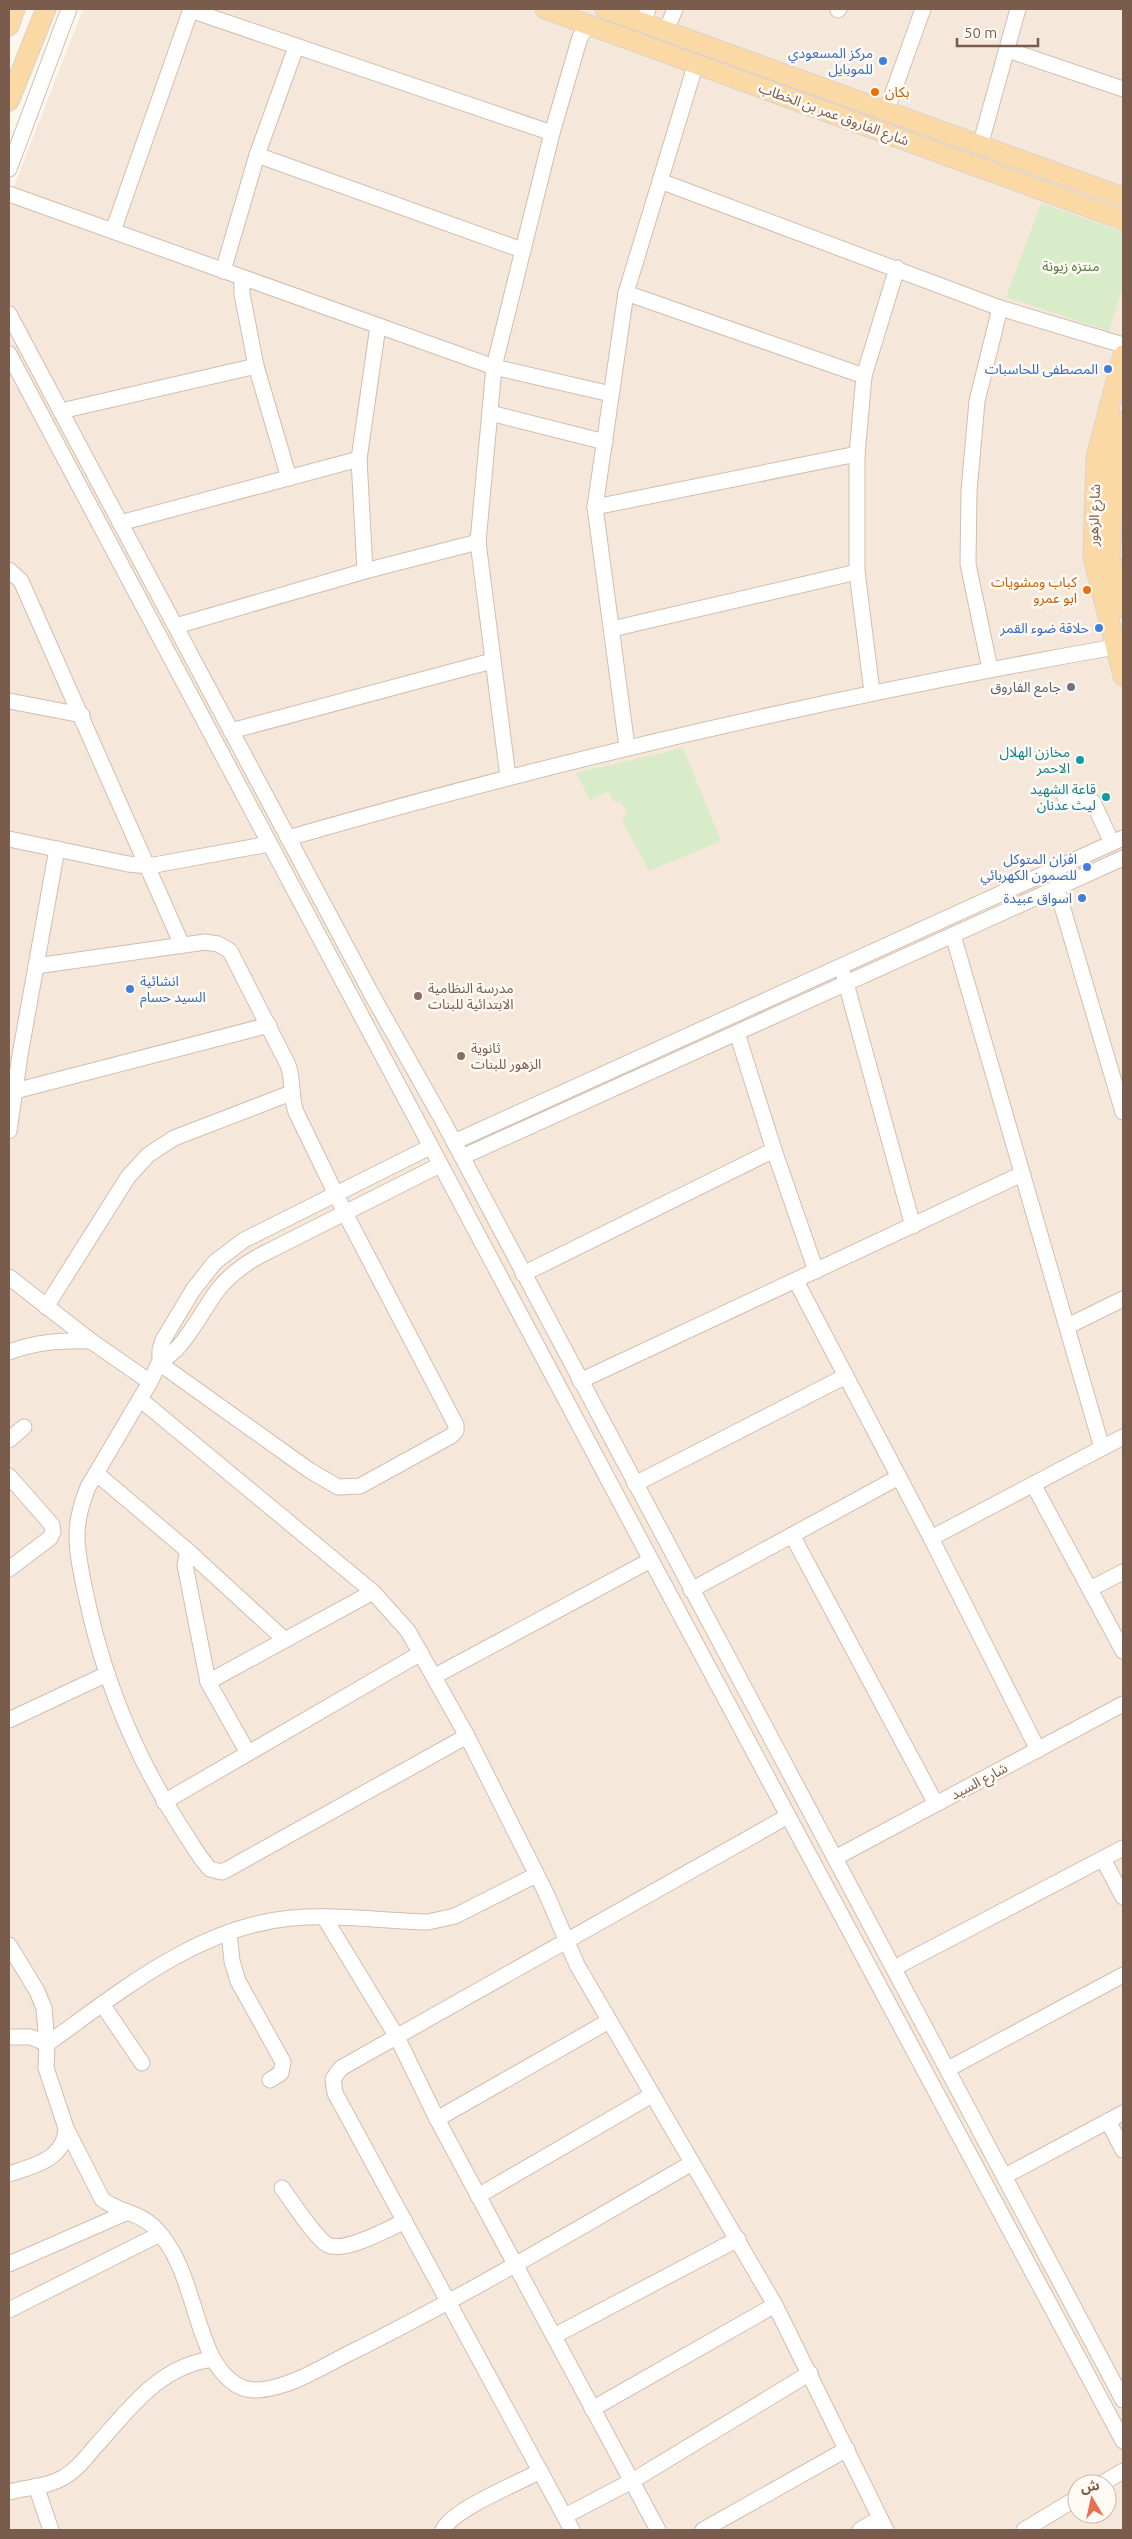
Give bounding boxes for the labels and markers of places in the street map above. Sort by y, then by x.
place label: مركز المسعودي للموبايل [788,45,873,78]
marker: مركز المسعودي للموبايل [877,55,889,67]
place label: بكان [885,84,910,101]
marker: بكان [869,86,881,98]
place label: المصطفى للحاسبات [985,361,1098,378]
marker: المصطفى للحاسبات [1102,363,1114,375]
place label: كباب ومشويات ابو عمرو [991,574,1077,607]
marker: كباب ومشويات ابو عمرو [1081,584,1093,596]
place label: حلاقة ضوء القمر [999,620,1089,637]
marker: حلاقة ضوء القمر [1093,622,1105,634]
place label: جامع الفاروق [990,679,1061,698]
marker: جامع الفاروق [1065,681,1077,693]
place label: مخازن الهلال الاحمر [1000,744,1070,777]
marker: مخازن الهلال الاحمر [1074,754,1086,766]
place label: قاعة الشهيد ليث عدنان [1030,781,1096,814]
marker: قاعة الشهيد ليث عدنان [1100,791,1112,803]
place label: افران المتوكل للصمون الكهربائي [980,851,1077,886]
marker: افران المتوكل للصمون الكهربائي [1081,861,1093,873]
place label: اسواق عبيدة [1004,890,1072,907]
marker: اسواق عبيدة [1076,892,1088,904]
place label: انشائية السيد حسام [140,973,206,1008]
place label: مدرسة النظامية الابتدائية للبنات [428,980,514,1012]
marker: انشائية السيد حسام [124,983,136,995]
marker: مدرسة النظامية الابتدائية للبنات [412,990,424,1002]
place label: ثانوية الزهور للبنات [471,1040,541,1073]
marker: ثانوية الزهور للبنات [455,1050,467,1062]

